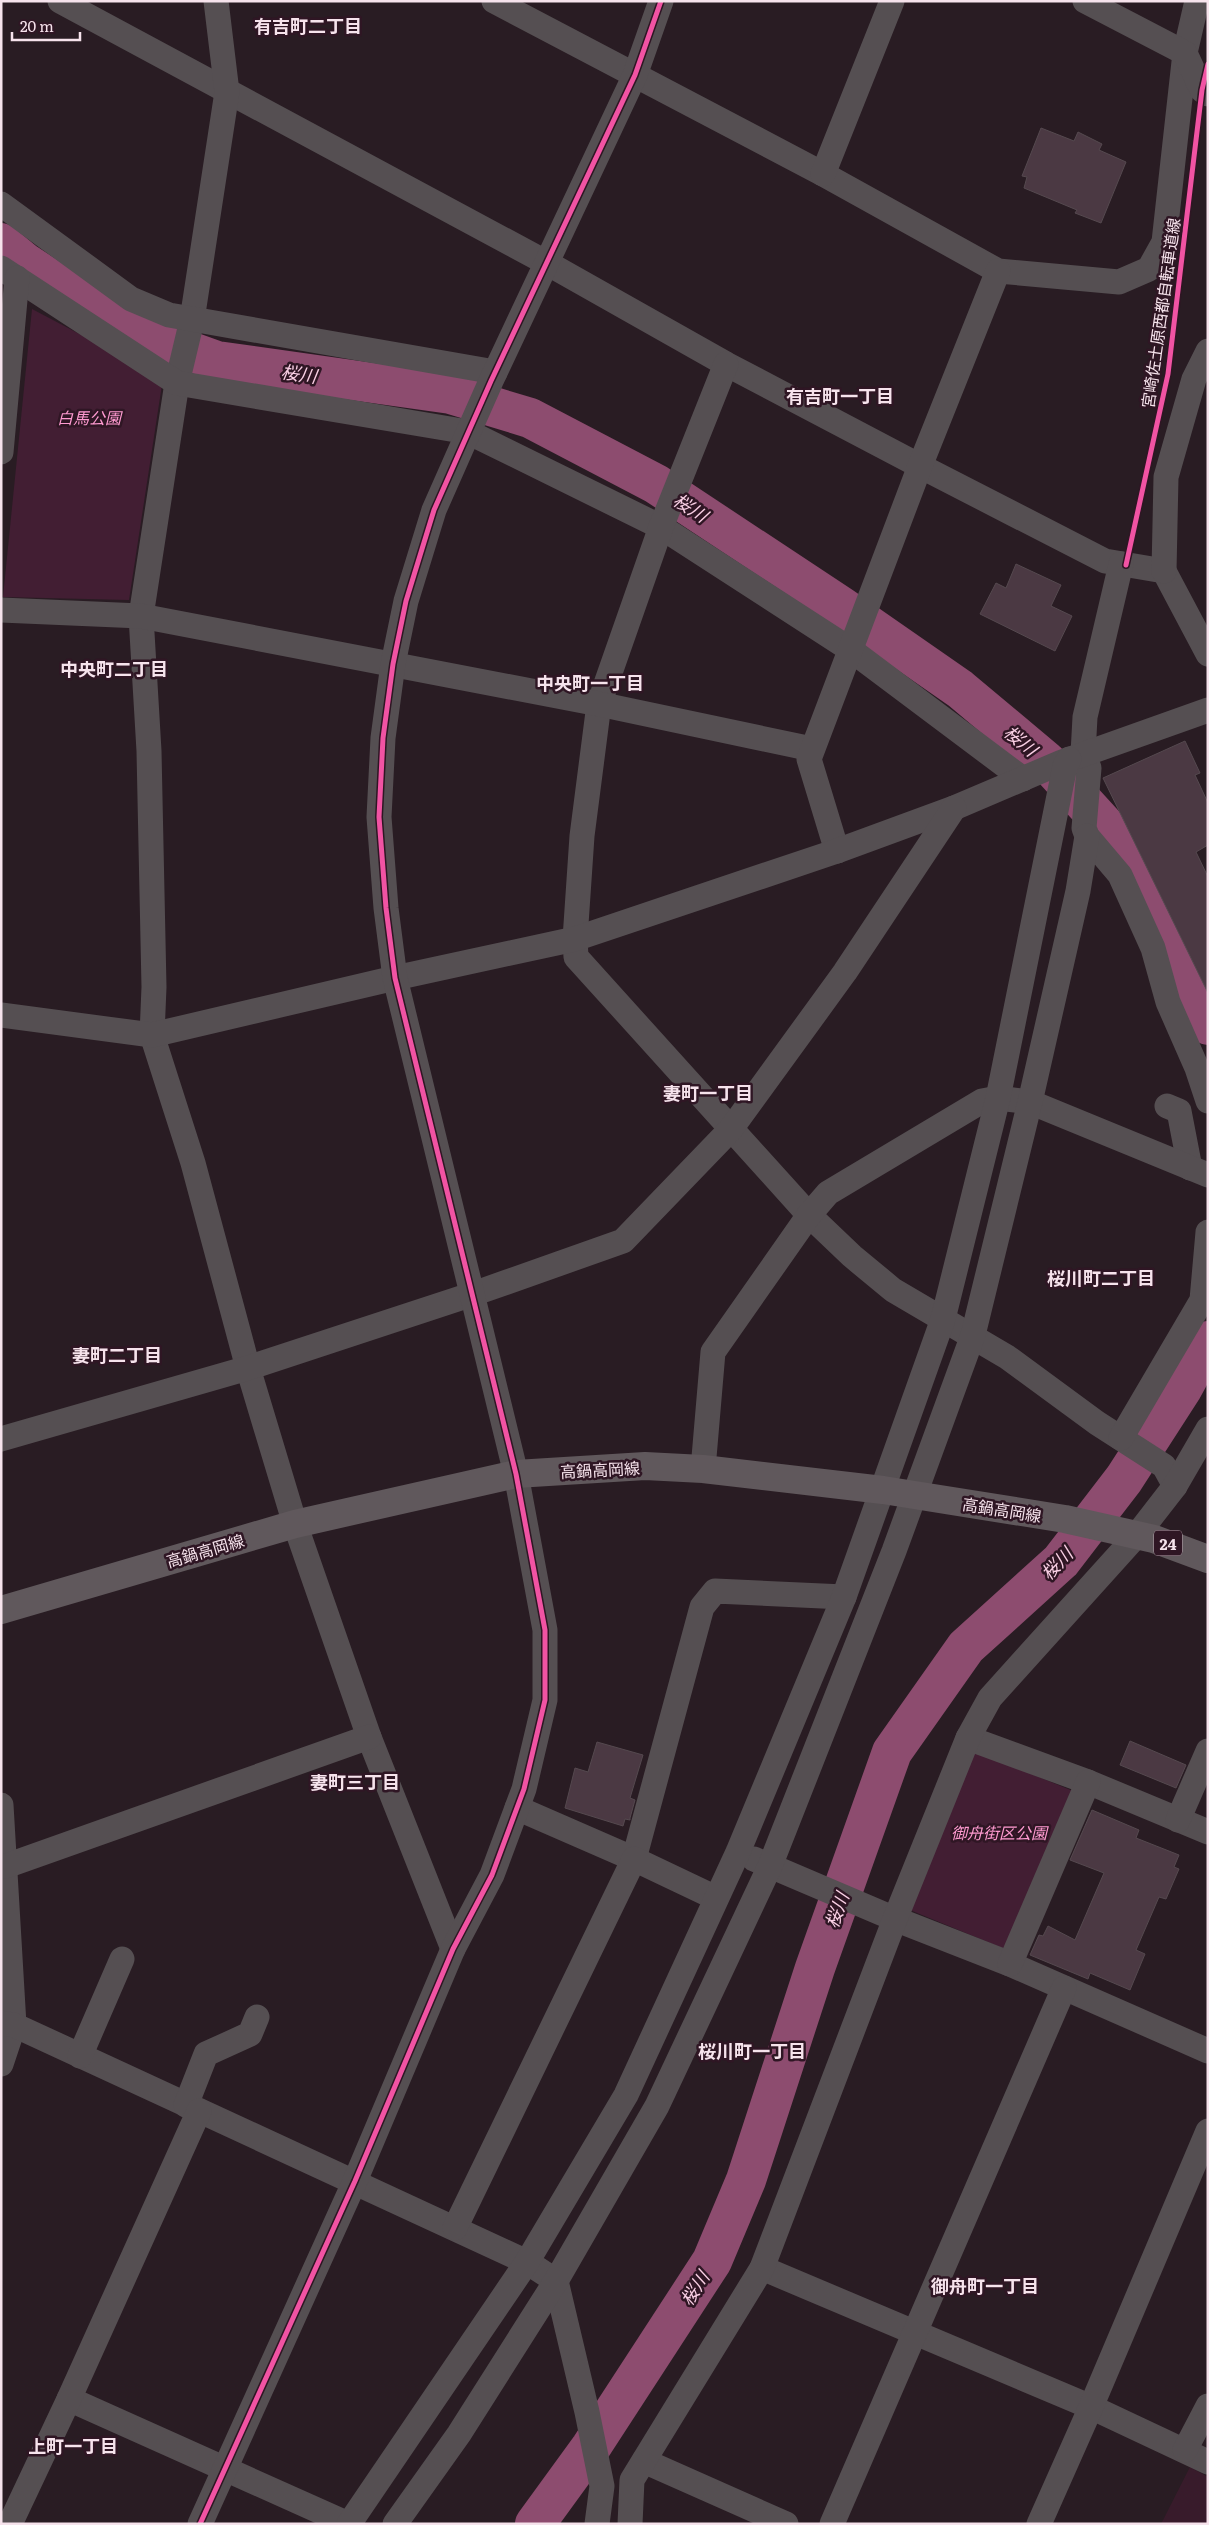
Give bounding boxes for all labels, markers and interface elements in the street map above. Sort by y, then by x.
scale bar [12,10,80,42]
district label: 有吉町二丁目 [254,12,362,39]
text: 20 m [20,14,54,37]
street label: 宮崎佐土原西都自転車道線 [1135,216,1185,410]
water label: 桜川 [279,357,321,389]
district label: 有吉町一丁目 [786,382,894,409]
park label: 白馬公園 [57,405,123,429]
water label: 桜川 [669,486,715,529]
district label: 中央町二丁目 [60,655,168,682]
district label: 中央町一丁目 [536,669,644,696]
water label: 桜川 [999,718,1045,763]
district label: 妻町一丁目 [663,1079,753,1106]
district label: 桜川町二丁目 [1047,1264,1155,1291]
district label: 妻町二丁目 [72,1341,162,1368]
street label: 高鍋高岡線 [559,1455,641,1483]
street label: 高鍋高岡線 [961,1491,1043,1527]
street label: 高鍋高岡線 [163,1527,247,1573]
road number: 24 [1154,1530,1182,1556]
water label: 桜川 [1034,1539,1080,1585]
district label: 妻町三丁目 [310,1768,400,1795]
park label: 御舟街区公園 [951,1820,1049,1844]
water label: 桜川 [817,1887,856,1932]
district label: 桜川町一丁目 [698,2037,806,2064]
water label: 桜川 [673,2264,716,2310]
district label: 御舟町一丁目 [930,2272,1039,2299]
district label: 上町一丁目 [28,2432,118,2459]

